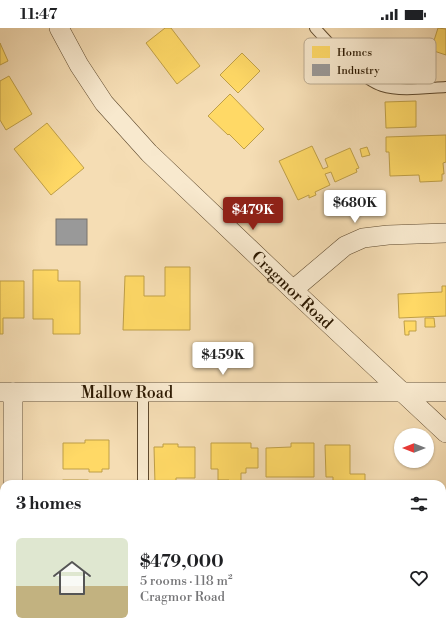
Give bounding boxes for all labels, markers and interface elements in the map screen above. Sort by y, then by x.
text: 11:47 [20,5,57,24]
legend [304,38,436,84]
text: Homes [337,46,372,60]
text: Industry [337,64,380,78]
pin: $680K [327,190,383,224]
text: $680K [333,195,377,211]
pin: $479K [225,197,281,231]
text: $479K [232,202,274,218]
street label: Cragmor Road [247,247,337,333]
pin: $459K [195,342,251,376]
text: $459K [201,347,245,363]
street label: Mallow Road [81,383,173,403]
north arrow [394,428,434,468]
map controls [394,428,434,468]
text: 3 homes [16,493,81,515]
icon: filters [408,493,430,515]
text: $479,000 [140,551,224,573]
icon: home [48,554,96,602]
icon: heart [408,567,430,589]
text: 5 rooms · 118 m² [140,573,232,589]
text: Cragmor Road [140,589,225,605]

